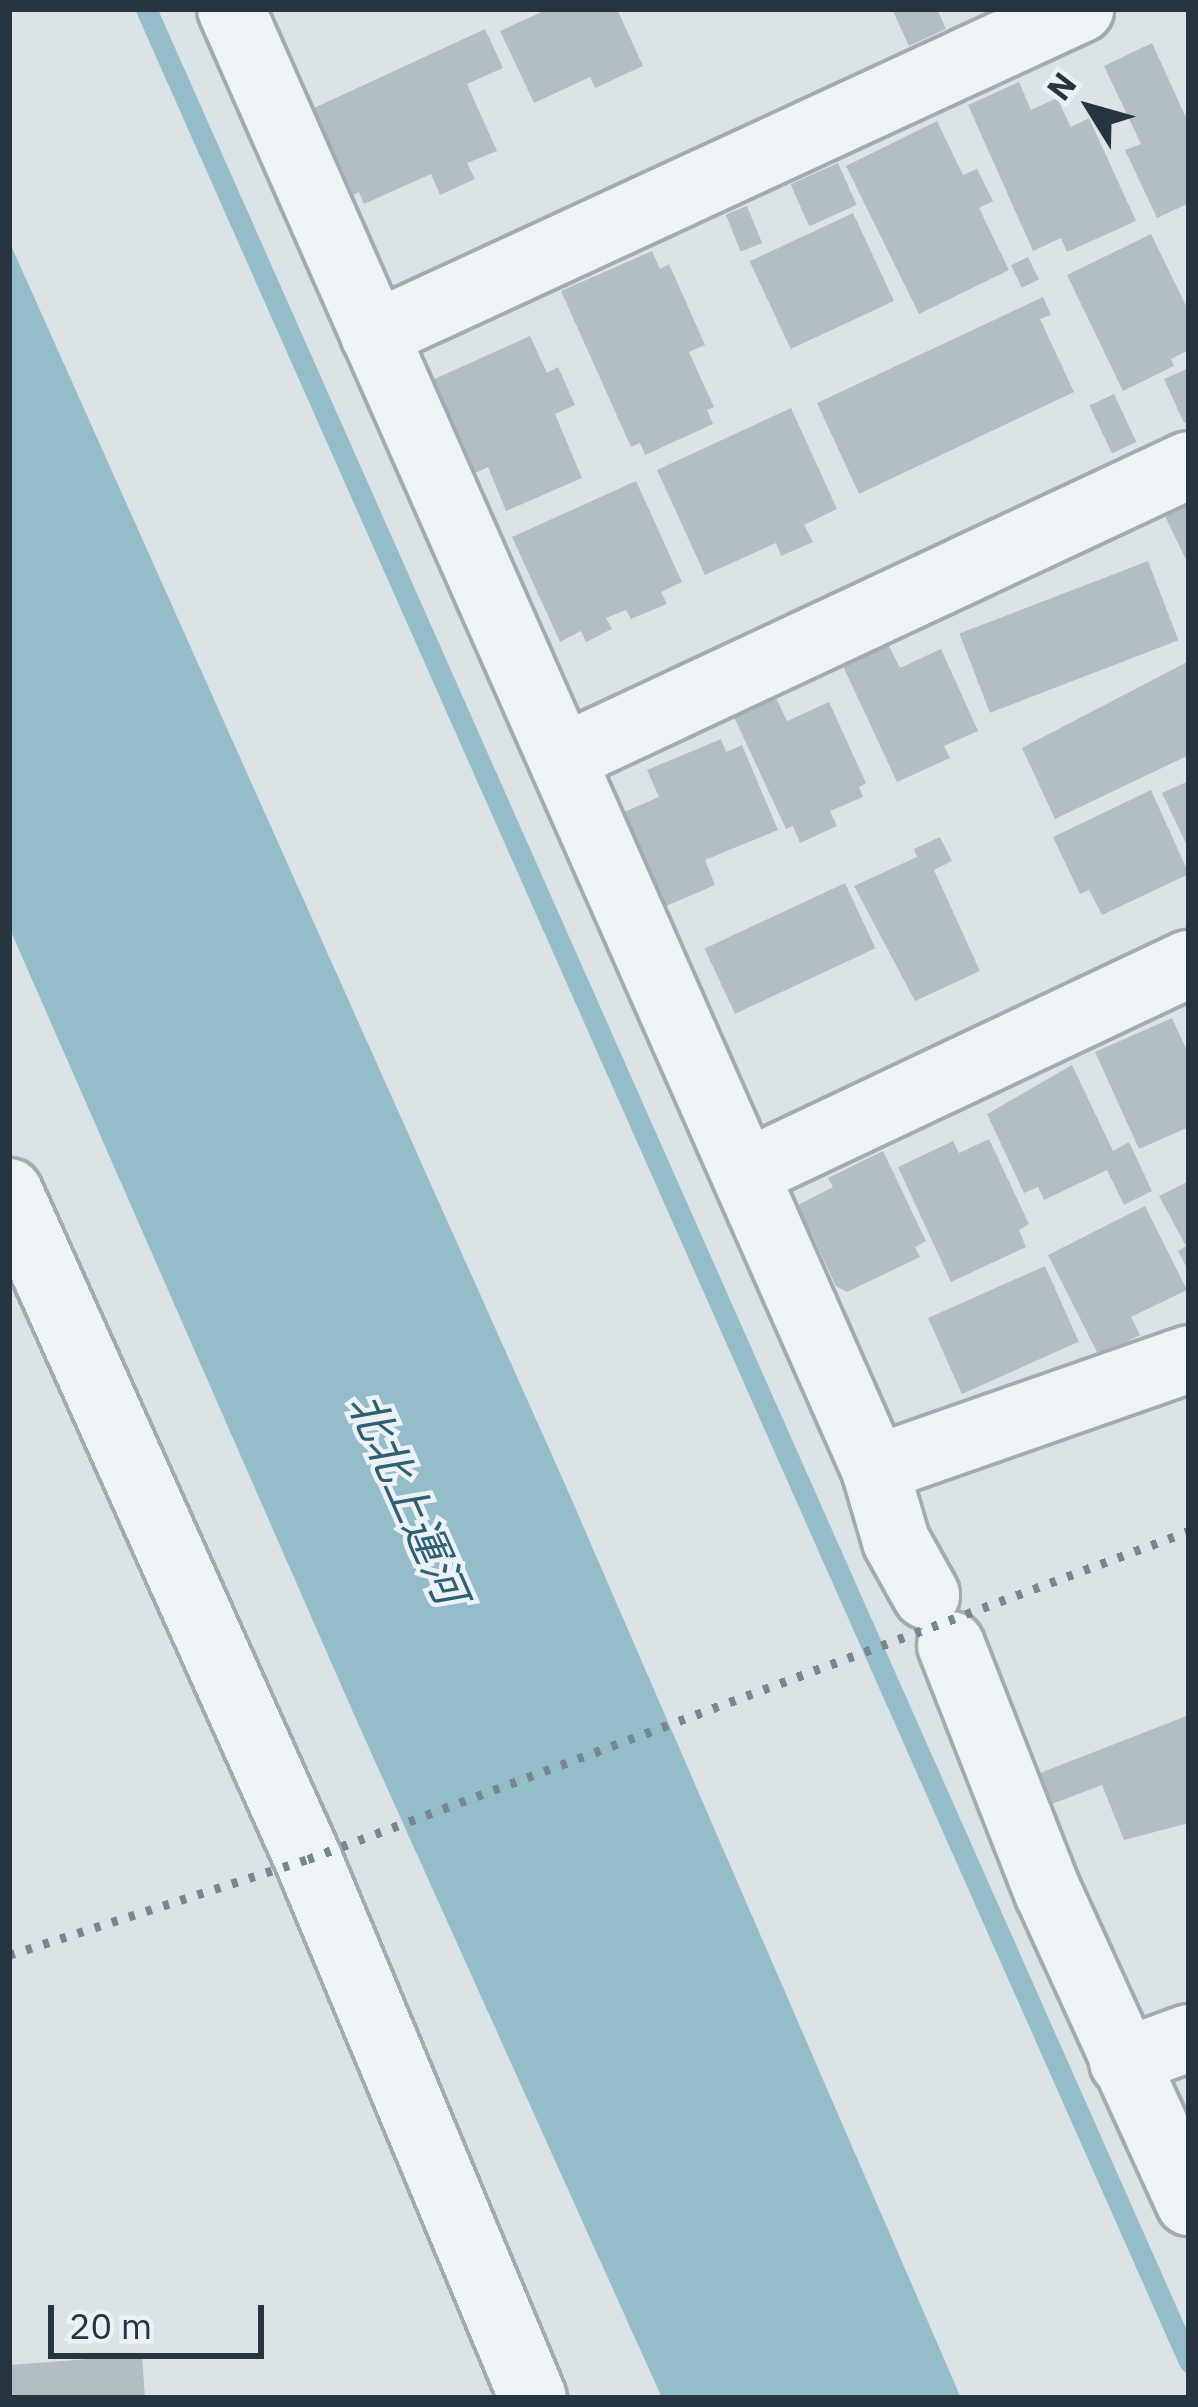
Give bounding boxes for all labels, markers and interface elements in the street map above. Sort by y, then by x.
north arrow [1030,48,1150,168]
text: N [1036,64,1085,109]
water label: 北北上運河 [338,1384,478,1612]
scale bar [54,2281,270,2355]
text: 20 m [69,2302,152,2349]

